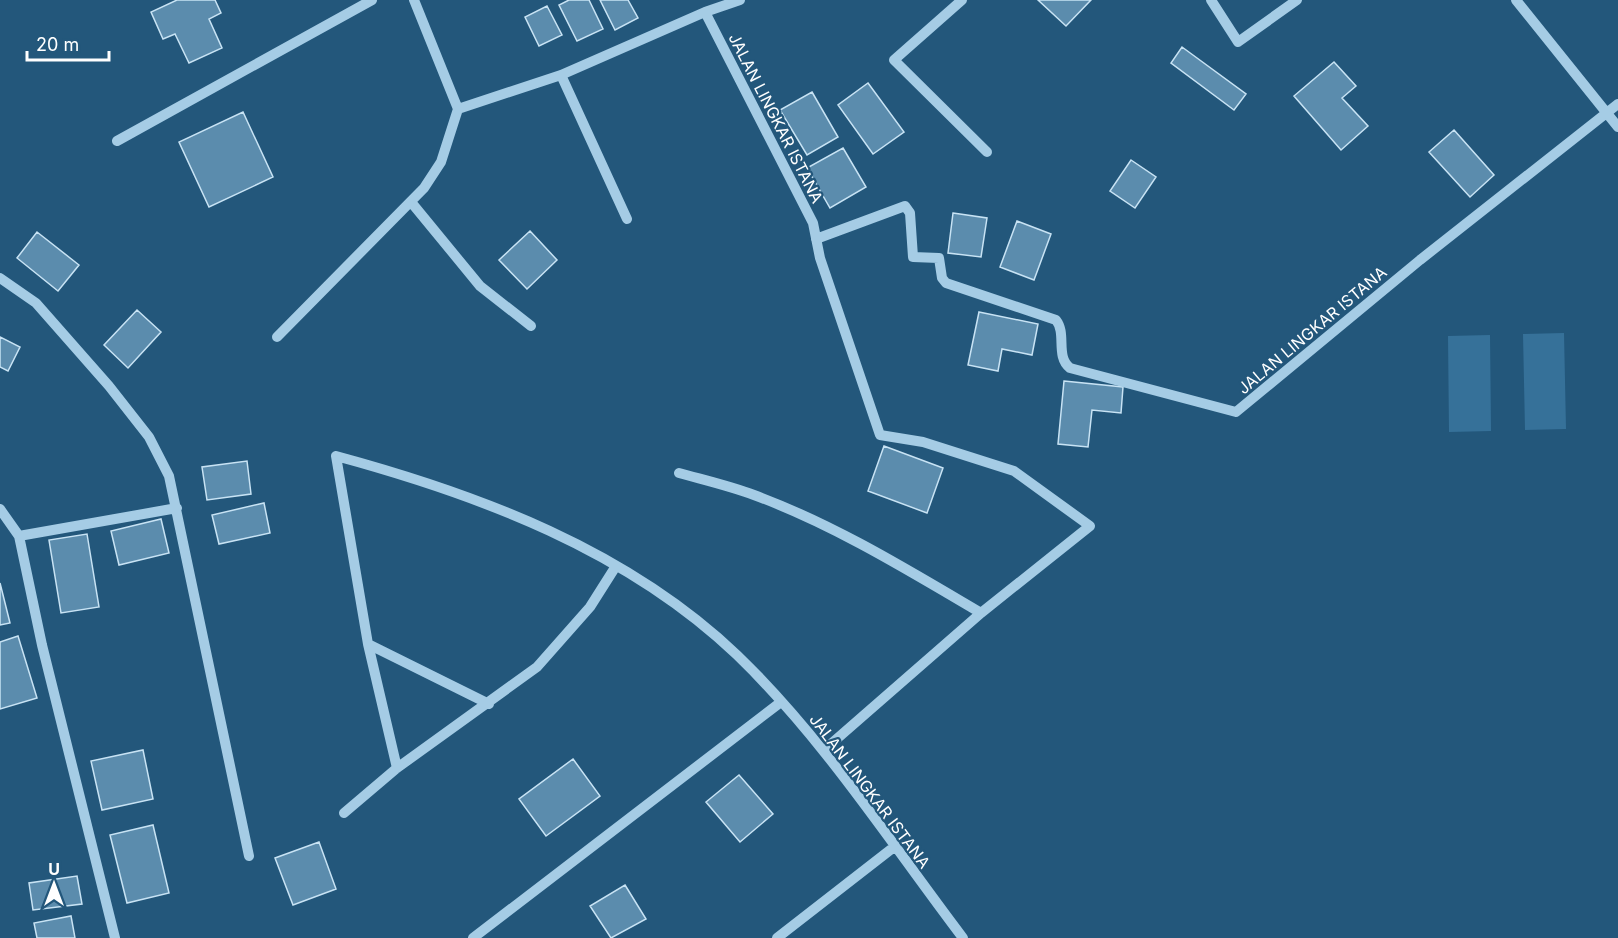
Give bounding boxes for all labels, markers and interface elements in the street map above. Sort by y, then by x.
scale bar [27,24,110,62]
street label: JALAN LINGKAR ISTANA [724,30,828,206]
text: 20 m [36,34,79,55]
street label: JALAN LINGKAR ISTANA [1234,262,1390,398]
street label: JALAN LINGKAR ISTANA [805,710,935,872]
north arrow [24,854,84,914]
text: U [48,859,60,879]

